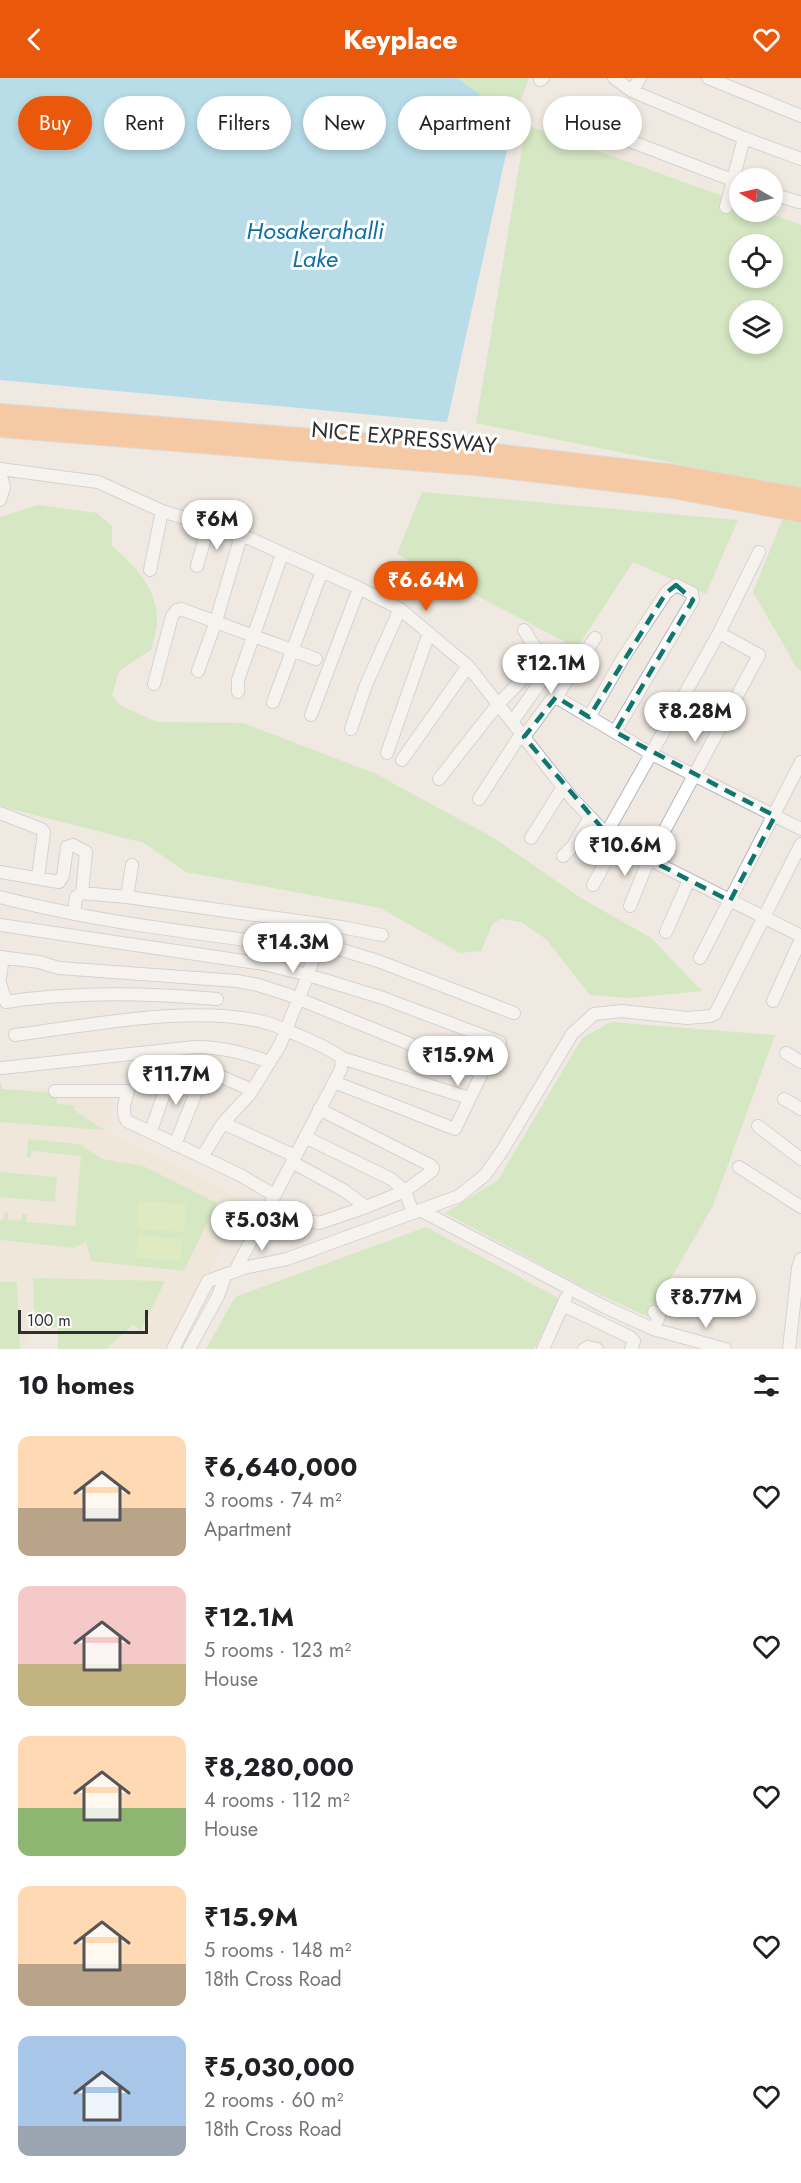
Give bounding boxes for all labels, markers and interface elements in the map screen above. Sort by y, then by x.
text: Keyplace [343,20,458,59]
icon: back [18,23,51,56]
icon: heart [750,23,783,56]
chip: Buy [18,96,92,150]
chip: Rent [104,96,185,150]
chip: Filters [197,96,291,150]
chip: New [303,96,386,150]
chip: Apartment [398,96,531,150]
chip: House [543,96,642,150]
north arrow [729,168,783,222]
map controls [729,168,783,354]
water label: Hosakerahalli Lake [246,213,385,276]
button: locate [729,234,783,288]
button: layers [729,300,783,354]
street label: NICE EXPRESSWAY [310,413,499,461]
pin: ₹6M [188,500,246,551]
text: ₹6M [196,505,238,534]
pin: ₹6.64M [377,561,475,612]
text: ₹6.64M [388,566,464,595]
pin: ₹12.1M [502,644,600,695]
text: ₹12.1M [516,649,586,678]
pin: ₹8.28M [646,692,744,743]
text: ₹8.28M [658,697,732,726]
pin: ₹10.6M [576,826,674,877]
text: ₹10.6M [589,831,661,860]
pin: ₹14.3M [244,923,342,974]
text: ₹14.3M [257,928,329,957]
pin: ₹15.9M [409,1036,507,1087]
text: ₹15.9M [422,1041,494,1070]
pin: ₹11.7M [127,1055,225,1106]
text: ₹11.7M [142,1060,210,1089]
pin: ₹5.03M [213,1201,311,1252]
text: ₹5.03M [225,1206,299,1235]
pin: ₹8.77M [657,1278,755,1329]
text: ₹8.77M [670,1283,742,1312]
scale bar [18,1307,148,1334]
text: 100 m [27,1309,71,1332]
text: 10 homes [18,1366,134,1404]
icon: filters [750,1369,783,1402]
text: ₹6,640,000 [204,1448,358,1486]
icon: home [66,1460,138,1532]
icon: heart [750,1480,783,1513]
text: 3 rooms · 74 m² [204,1486,342,1515]
text: Apartment [204,1515,291,1544]
text: ₹12.1M [204,1598,294,1636]
icon: home [66,1610,138,1682]
icon: heart [750,1630,783,1663]
text: 5 rooms · 123 m² [204,1636,351,1665]
text: House [204,1665,258,1694]
text: ₹8,280,000 [204,1748,354,1786]
icon: home [66,1760,138,1832]
icon: heart [750,1780,783,1813]
text: 4 rooms · 112 m² [204,1786,350,1815]
text: House [204,1815,258,1844]
text: ₹15.9M [204,1898,298,1936]
icon: home [66,1910,138,1982]
icon: heart [750,1930,783,1963]
text: 5 rooms · 148 m² [204,1936,351,1965]
text: 18th Cross Road [204,1965,342,1994]
text: ₹5,030,000 [204,2048,355,2086]
icon: home [66,2060,138,2132]
icon: heart [750,2080,783,2113]
text: 2 rooms · 60 m² [204,2086,343,2115]
text: 18th Cross Road [204,2115,342,2144]

